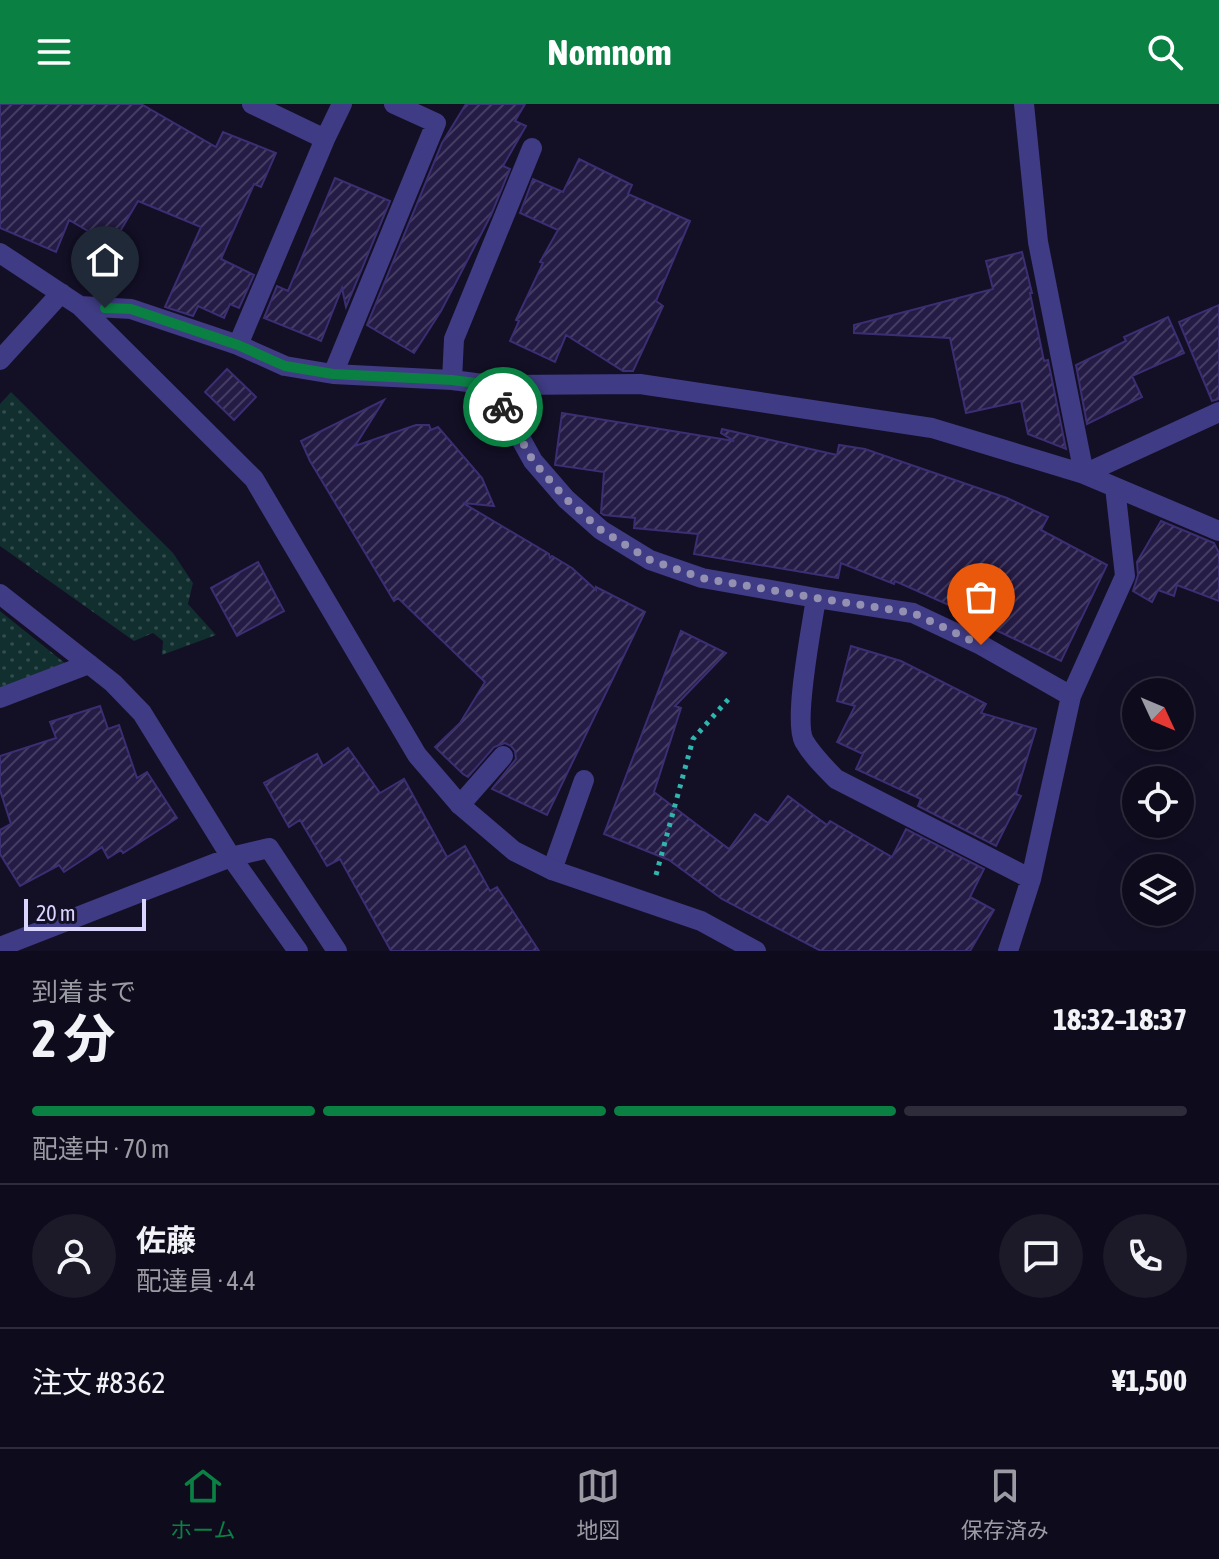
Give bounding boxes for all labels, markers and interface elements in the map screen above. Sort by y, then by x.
icon: menu [32,30,76,74]
icon: search [1143,30,1187,74]
text: Nomnom [547,31,672,73]
pin [71,226,139,308]
icon: home [83,238,127,282]
courier [463,367,543,447]
icon: bike [481,385,525,429]
pin [947,563,1015,645]
icon: bag [959,575,1003,619]
north arrow [1122,678,1194,750]
map controls [1122,678,1194,926]
button: locate [1122,766,1194,838]
button: layers [1122,854,1194,926]
scale bar [24,895,146,931]
text: 20 m [36,900,76,926]
text: 到着まで [32,977,136,1007]
text: 18:32–18:37 [1053,1002,1187,1036]
text: 2 分 [32,1008,116,1068]
text: 配達中 · 70 m [32,1134,169,1164]
button: person [32,1214,116,1298]
button: chat [999,1214,1083,1298]
button: phone [1103,1214,1187,1298]
text: 佐藤 [136,1223,196,1257]
text: 配達員 · 4.4 [136,1266,256,1296]
text: ¥1,500 [1112,1363,1187,1397]
text: 注文 #8362 [32,1365,166,1399]
tab: ホーム [170,1464,236,1544]
tab: 地図 [576,1464,620,1544]
tab: 保存済み [961,1464,1049,1544]

